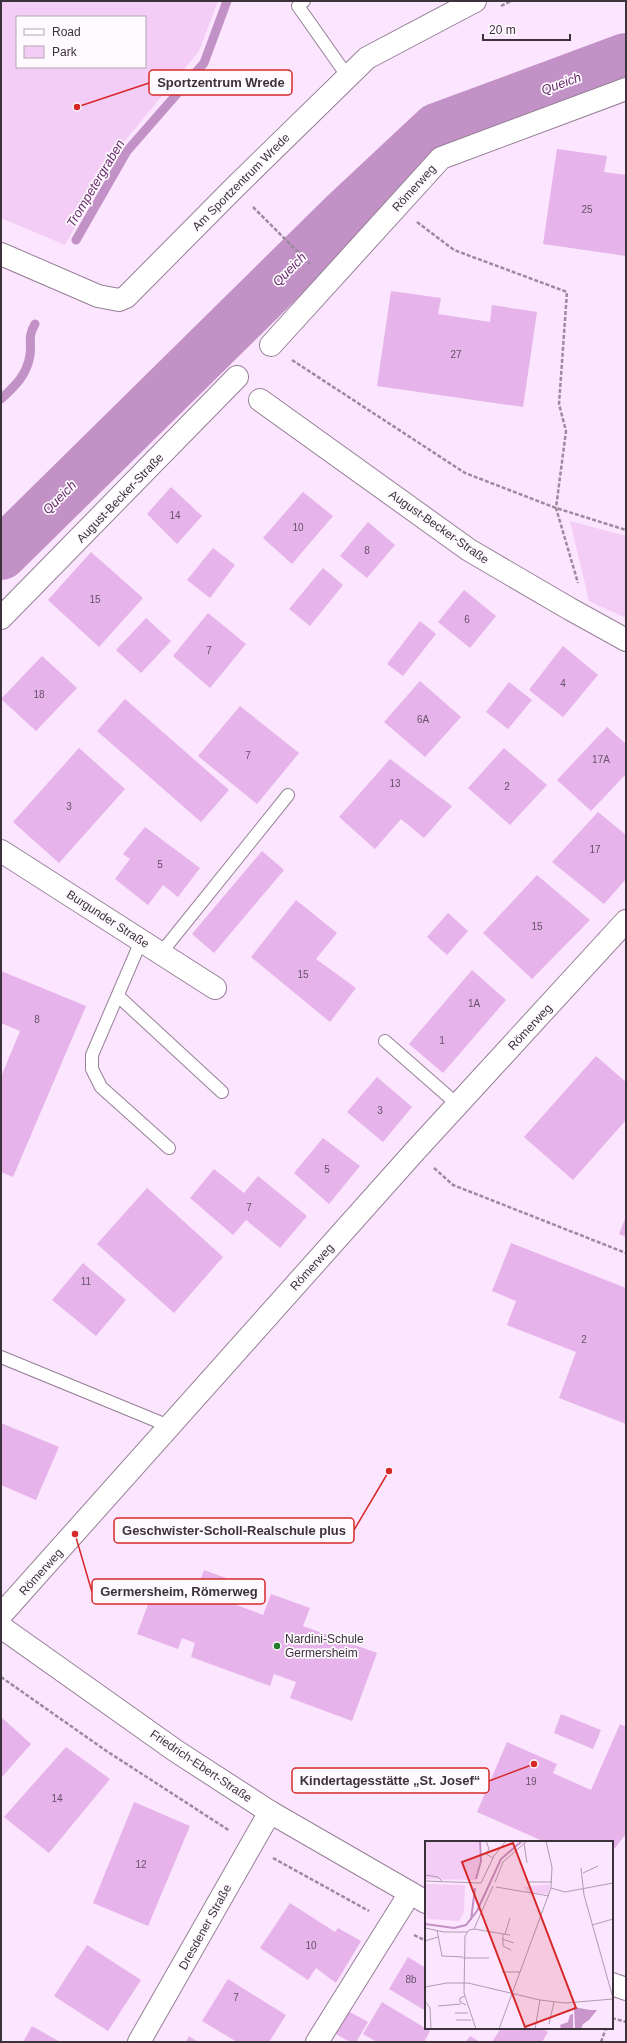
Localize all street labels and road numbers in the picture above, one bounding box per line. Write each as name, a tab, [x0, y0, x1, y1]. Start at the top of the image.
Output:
street label: Am Sportzentrum Wrede	[189, 130, 293, 234]
street label: Römerweg	[389, 162, 439, 214]
street label: August-Becker-Straße	[74, 450, 166, 546]
street label: August-Becker-Straße	[386, 487, 492, 567]
street label: Burgunder Straße	[64, 887, 152, 951]
street label: Römerweg	[505, 1001, 555, 1053]
street label: Römerweg	[287, 1241, 337, 1293]
street label: Römerweg	[16, 1546, 66, 1598]
street label: Friedrich-Ebert-Straße	[148, 1727, 255, 1805]
street label: Dresdener Straße	[176, 1882, 234, 1972]

